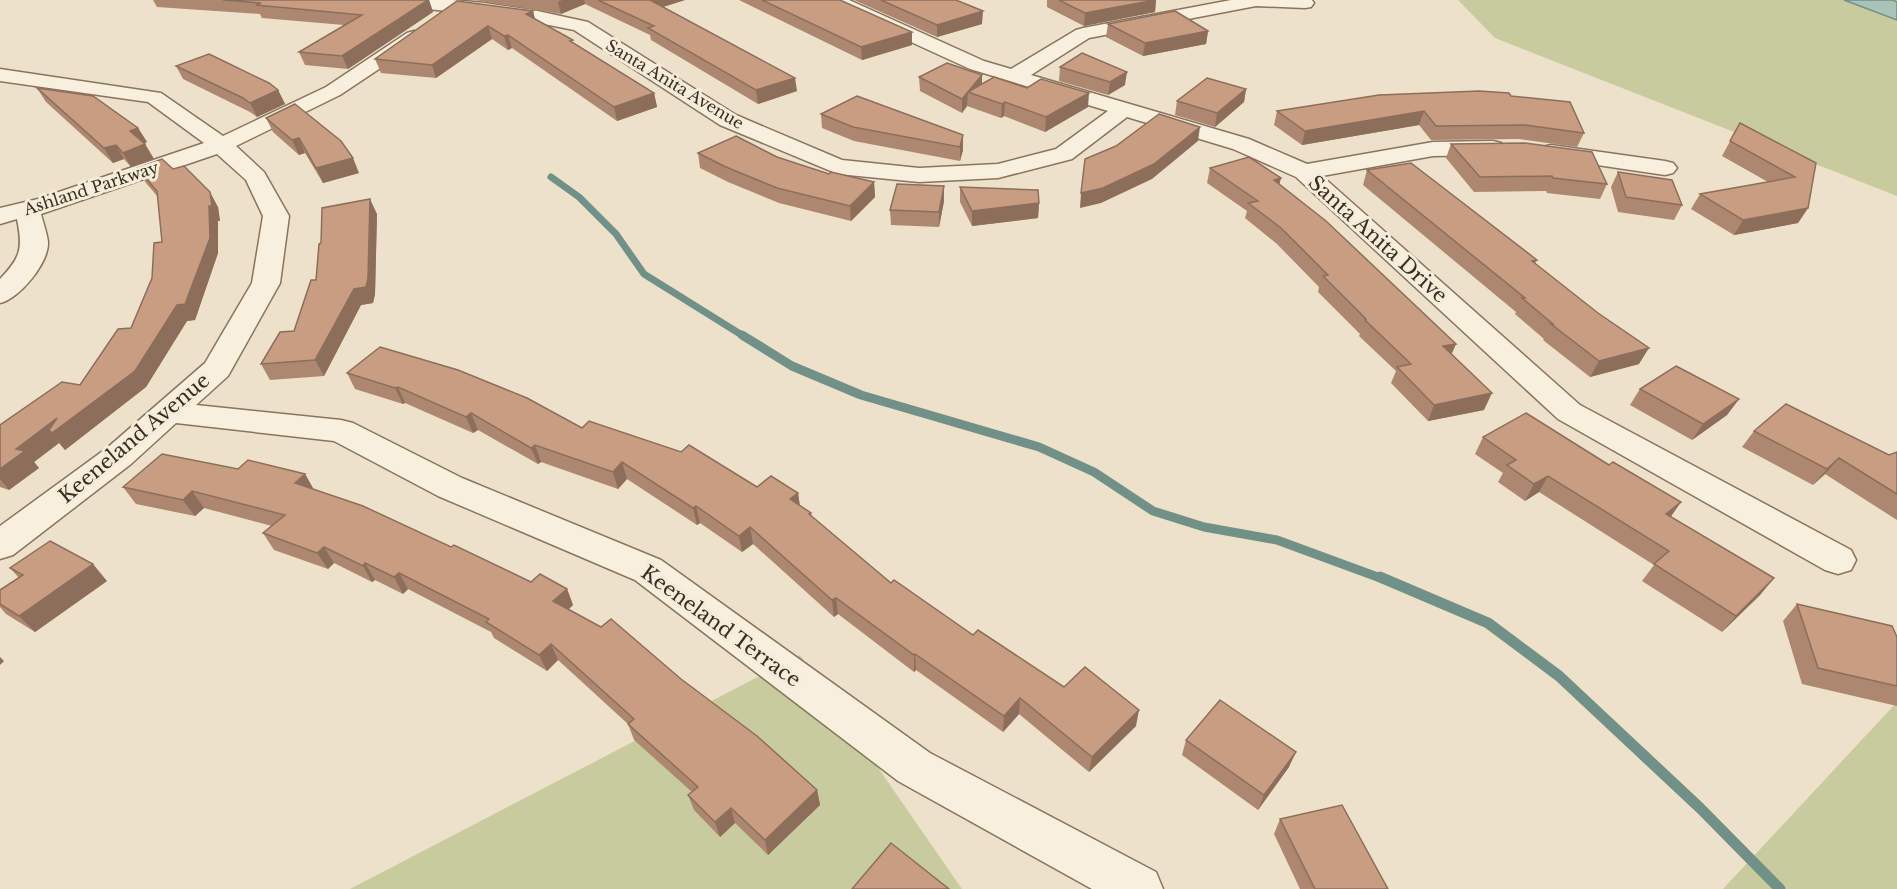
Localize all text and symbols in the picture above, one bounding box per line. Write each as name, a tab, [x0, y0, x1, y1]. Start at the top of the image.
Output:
street label: Santa Anita Avenue	[602, 35, 748, 133]
street label: Ashland Parkway	[20, 157, 162, 220]
street label: Santa Anita Drive	[1304, 170, 1452, 308]
street label: Keeneland Avenue	[54, 368, 214, 508]
street label: Keeneland Terrace	[637, 560, 805, 692]

